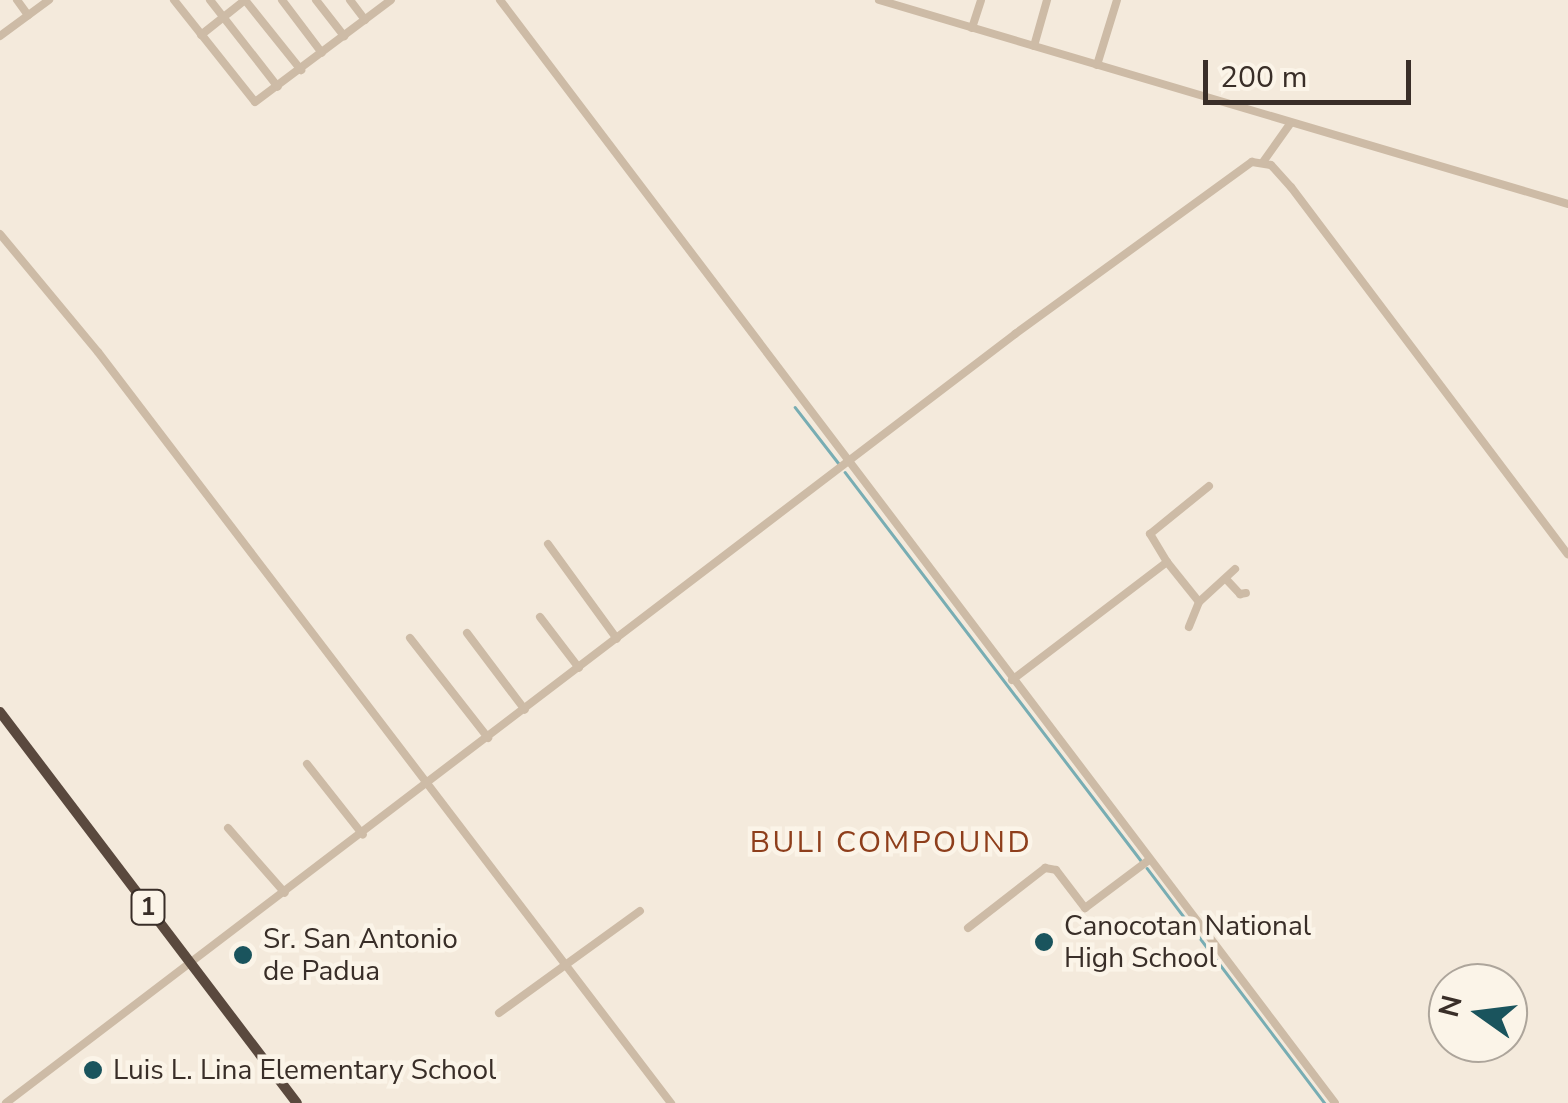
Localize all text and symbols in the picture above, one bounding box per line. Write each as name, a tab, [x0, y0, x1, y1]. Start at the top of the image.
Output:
scale bar	[1208, 40, 1416, 102]
text: 200 m	[1220, 57, 1307, 98]
district label: BULI COMPOUND	[750, 825, 1032, 861]
road number: 1	[130, 887, 166, 927]
place label: Canocotan National High School	[1064, 909, 1311, 975]
place label: Sr. San Antonio de Padua	[263, 922, 458, 988]
marker: Canocotan National High School	[1033, 931, 1055, 953]
marker: Sr. San Antonio de Padua	[232, 944, 254, 966]
north arrow	[1428, 963, 1528, 1063]
text: N	[1430, 991, 1472, 1021]
place label: Luis L. Lina Elementary School	[113, 1053, 496, 1087]
marker: Luis L. Lina Elementary School	[82, 1059, 104, 1081]

